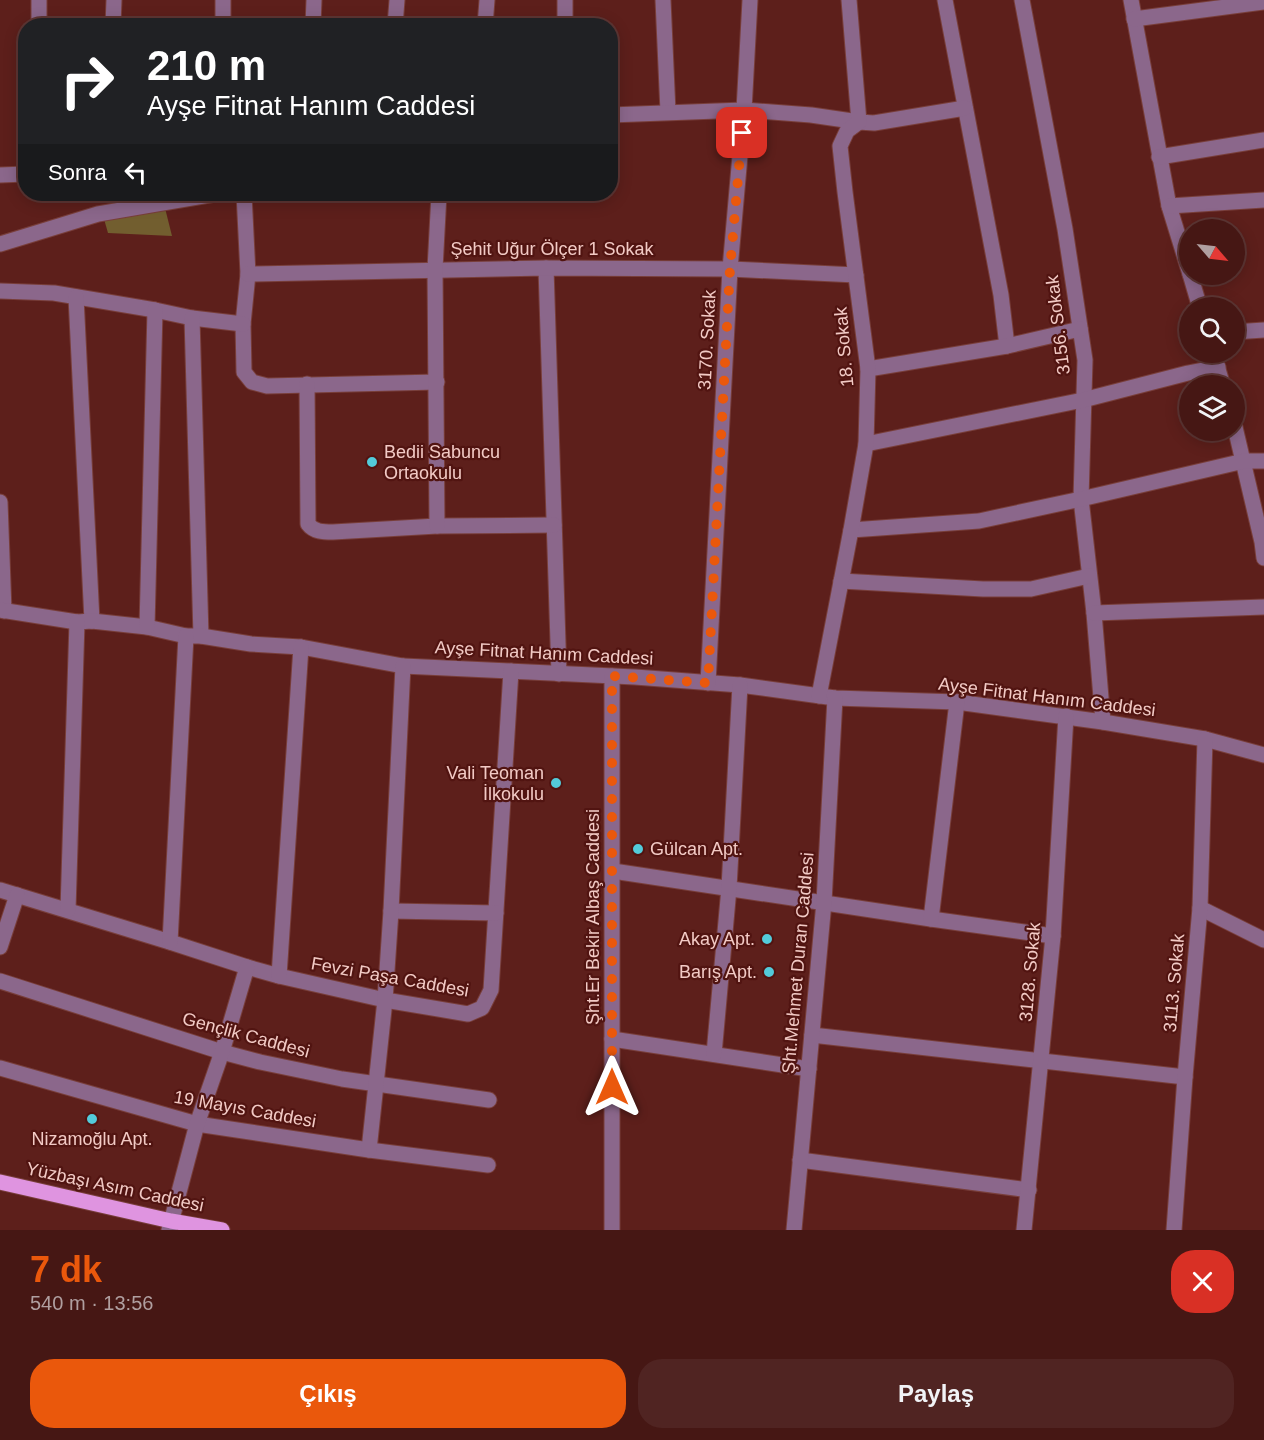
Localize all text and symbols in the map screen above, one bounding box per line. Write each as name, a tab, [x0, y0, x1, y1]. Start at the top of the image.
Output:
icon: right	[48, 42, 126, 120]
text: 210 m	[147, 42, 266, 89]
text: Ayşe Fitnat Hanım Caddesi	[147, 91, 475, 121]
pin	[716, 107, 767, 158]
icon: arrive	[725, 116, 758, 149]
icon: left	[119, 156, 152, 189]
text: Sonra	[48, 160, 107, 185]
north arrow	[1179, 219, 1245, 285]
map controls	[1179, 219, 1245, 441]
street label: Şehit Uğur Ölçer 1 Sokak	[450, 239, 655, 259]
street label: 3156. Sokak	[1042, 273, 1074, 376]
street label: 3170. Sokak	[694, 289, 720, 390]
button: search	[1179, 297, 1245, 363]
street label: 18. Sokak	[830, 305, 857, 388]
button: layers	[1179, 375, 1245, 441]
place label: Bedii Sabuncu Ortaokulu	[384, 442, 500, 483]
marker: Bedii Sabuncu Ortaokulu	[365, 455, 379, 469]
street label: Ayşe Fitnat Hanım Caddesi	[434, 637, 654, 669]
street label: Ayşe Fitnat Hanım Caddesi	[937, 674, 1157, 720]
place label: Vali Teoman İlkokulu	[447, 763, 544, 804]
marker: Vali Teoman İlkokulu	[549, 776, 563, 790]
street label: Şht.Er Bekir Albaş Caddesi	[583, 809, 603, 1025]
place label: Gülcan Apt.	[650, 839, 743, 859]
marker: Gülcan Apt.	[631, 842, 645, 856]
street label: Şht.Mehmet Duran Caddesi	[778, 851, 818, 1075]
street label: 3128. Sokak	[1016, 920, 1044, 1023]
place label: Akay Apt.	[679, 929, 755, 949]
marker: Akay Apt.	[760, 932, 774, 946]
street label: 3113. Sokak	[1160, 932, 1188, 1033]
street label: Fevzi Paşa Caddesi	[309, 953, 471, 1001]
place label: Barış Apt.	[679, 962, 757, 982]
marker: Barış Apt.	[762, 965, 776, 979]
street label: Gençlik Caddesi	[180, 1008, 312, 1062]
position arrow	[580, 1055, 644, 1119]
street label: 19 Mayıs Caddesi	[172, 1087, 318, 1131]
marker: Nizamoğlu Apt.	[85, 1112, 99, 1126]
place label: Nizamoğlu Apt.	[31, 1129, 153, 1149]
street label: Yüzbaşı Asım Caddesi	[24, 1158, 206, 1216]
text: 7 dk	[30, 1249, 102, 1290]
button: close	[1171, 1250, 1234, 1313]
text: 540 m · 13:56	[30, 1292, 153, 1314]
button: Çıkış	[30, 1359, 626, 1428]
button: Paylaş	[638, 1359, 1234, 1428]

